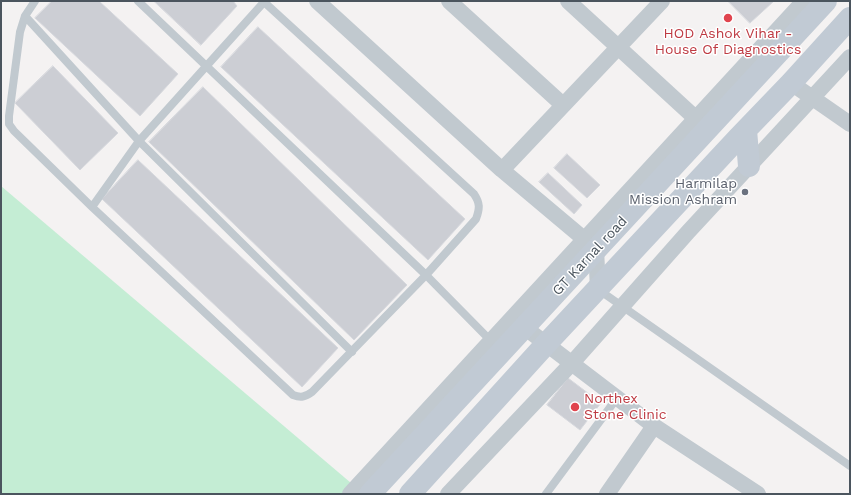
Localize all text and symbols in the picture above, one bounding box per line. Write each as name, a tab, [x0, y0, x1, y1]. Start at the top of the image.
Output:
marker: HOD Ashok Vihar - House Of Diagnostics	[722, 12, 734, 24]
place label: HOD Ashok Vihar - House Of Diagnostics	[655, 26, 801, 58]
place label: Harmilap Mission Ashram	[629, 176, 737, 208]
marker: Harmilap Mission Ashram	[740, 187, 750, 197]
street label: GT Karnal road	[549, 213, 631, 299]
place label: Northex Stone Clinic	[584, 391, 667, 424]
marker: Northex Stone Clinic	[569, 401, 581, 413]

